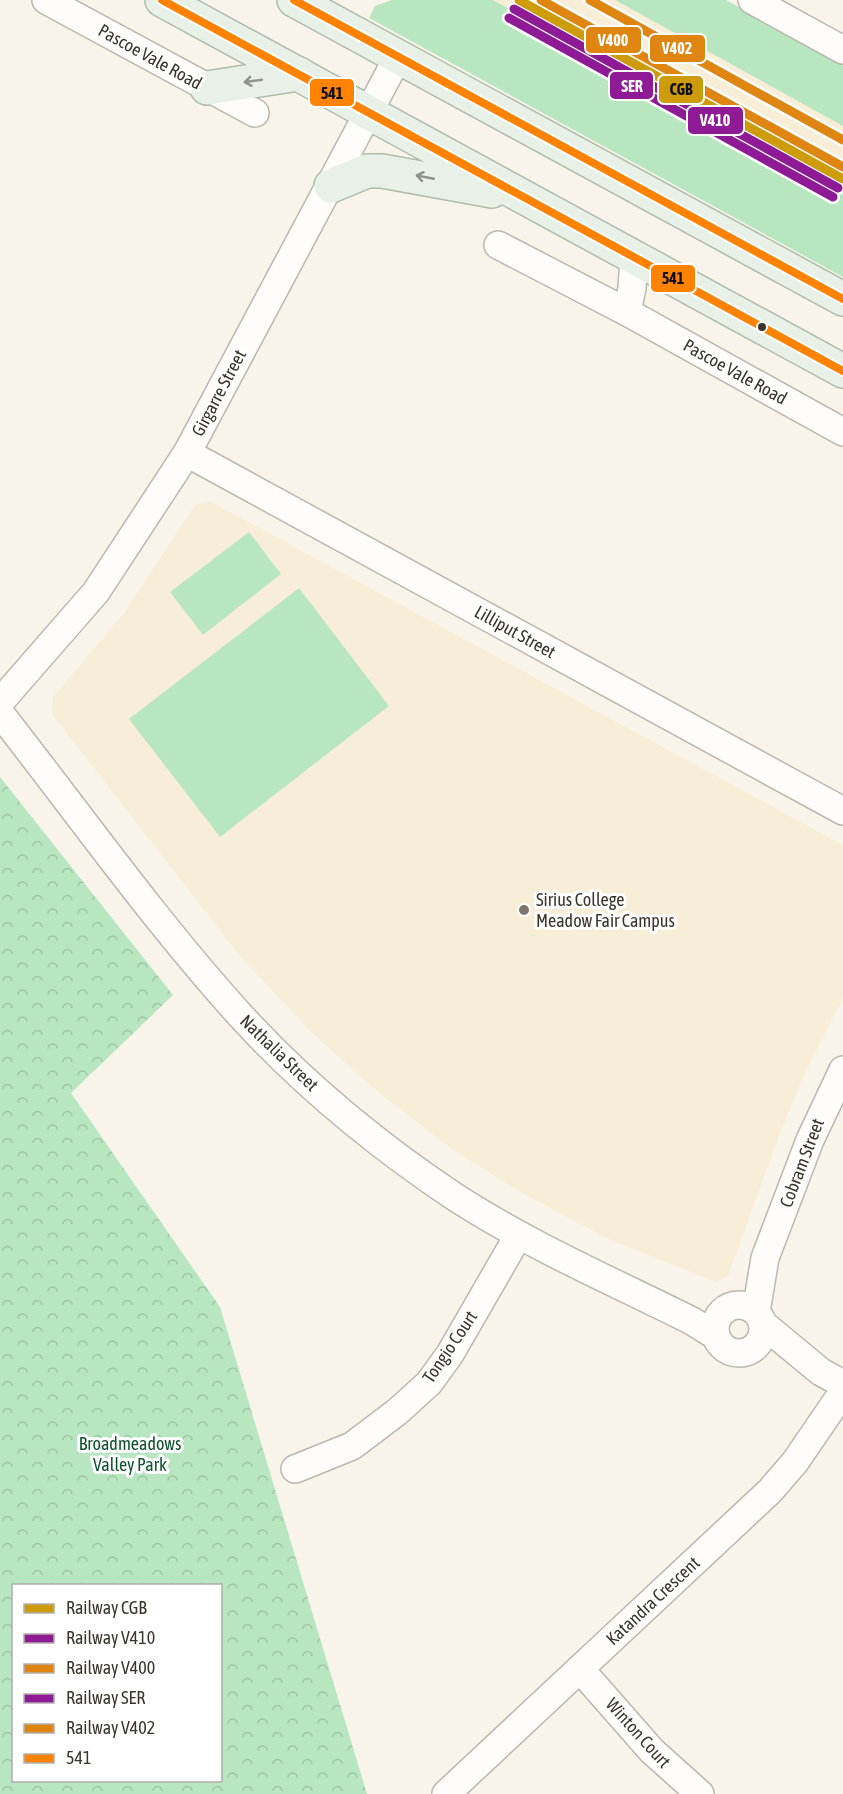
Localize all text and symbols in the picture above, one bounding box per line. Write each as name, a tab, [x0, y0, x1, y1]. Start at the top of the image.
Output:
street label: Pascoe Vale Road	[95, 19, 206, 94]
line badge: V400	[585, 26, 642, 54]
text: V400	[597, 31, 629, 49]
line badge: V402	[649, 34, 706, 63]
text: V402	[661, 39, 692, 57]
line badge: SER	[609, 71, 654, 100]
line badge: CGB	[658, 75, 704, 104]
one-way arrow	[243, 76, 263, 87]
text: SER	[621, 77, 643, 95]
line badge: 541	[309, 78, 355, 107]
text: CGB	[670, 80, 693, 98]
text: 541	[321, 84, 344, 102]
line badge: V410	[687, 106, 744, 135]
text: V410	[699, 111, 731, 129]
one-way arrow	[416, 171, 435, 182]
line badge: 541	[650, 264, 696, 293]
text: 541	[662, 269, 685, 287]
unlabelled marker	[756, 321, 768, 333]
street label: Pascoe Vale Road	[680, 334, 791, 409]
street label: Girgarre Street	[187, 346, 250, 440]
street label: Lilliput Street	[471, 601, 559, 662]
place label: Sirius College Meadow Fair Campus	[536, 889, 675, 931]
marker: Sirius College Meadow Fair Campus	[517, 903, 531, 917]
street label: Nathalia Street	[236, 1010, 323, 1095]
street label: Cobram Street	[775, 1115, 828, 1210]
street label: Tongio Court	[418, 1307, 481, 1387]
park label: Broadmeadows Valley Park	[79, 1433, 181, 1475]
street label: Katandra Crescent	[602, 1552, 704, 1649]
legend	[12, 1584, 222, 1782]
text: Railway CGB	[66, 1597, 147, 1618]
text: Railway V410	[66, 1627, 155, 1648]
text: Railway V400	[66, 1657, 155, 1678]
text: Railway SER	[66, 1687, 145, 1708]
street label: Winton Court	[602, 1694, 675, 1772]
text: Railway V402	[66, 1717, 155, 1738]
text: 541	[66, 1747, 91, 1768]

